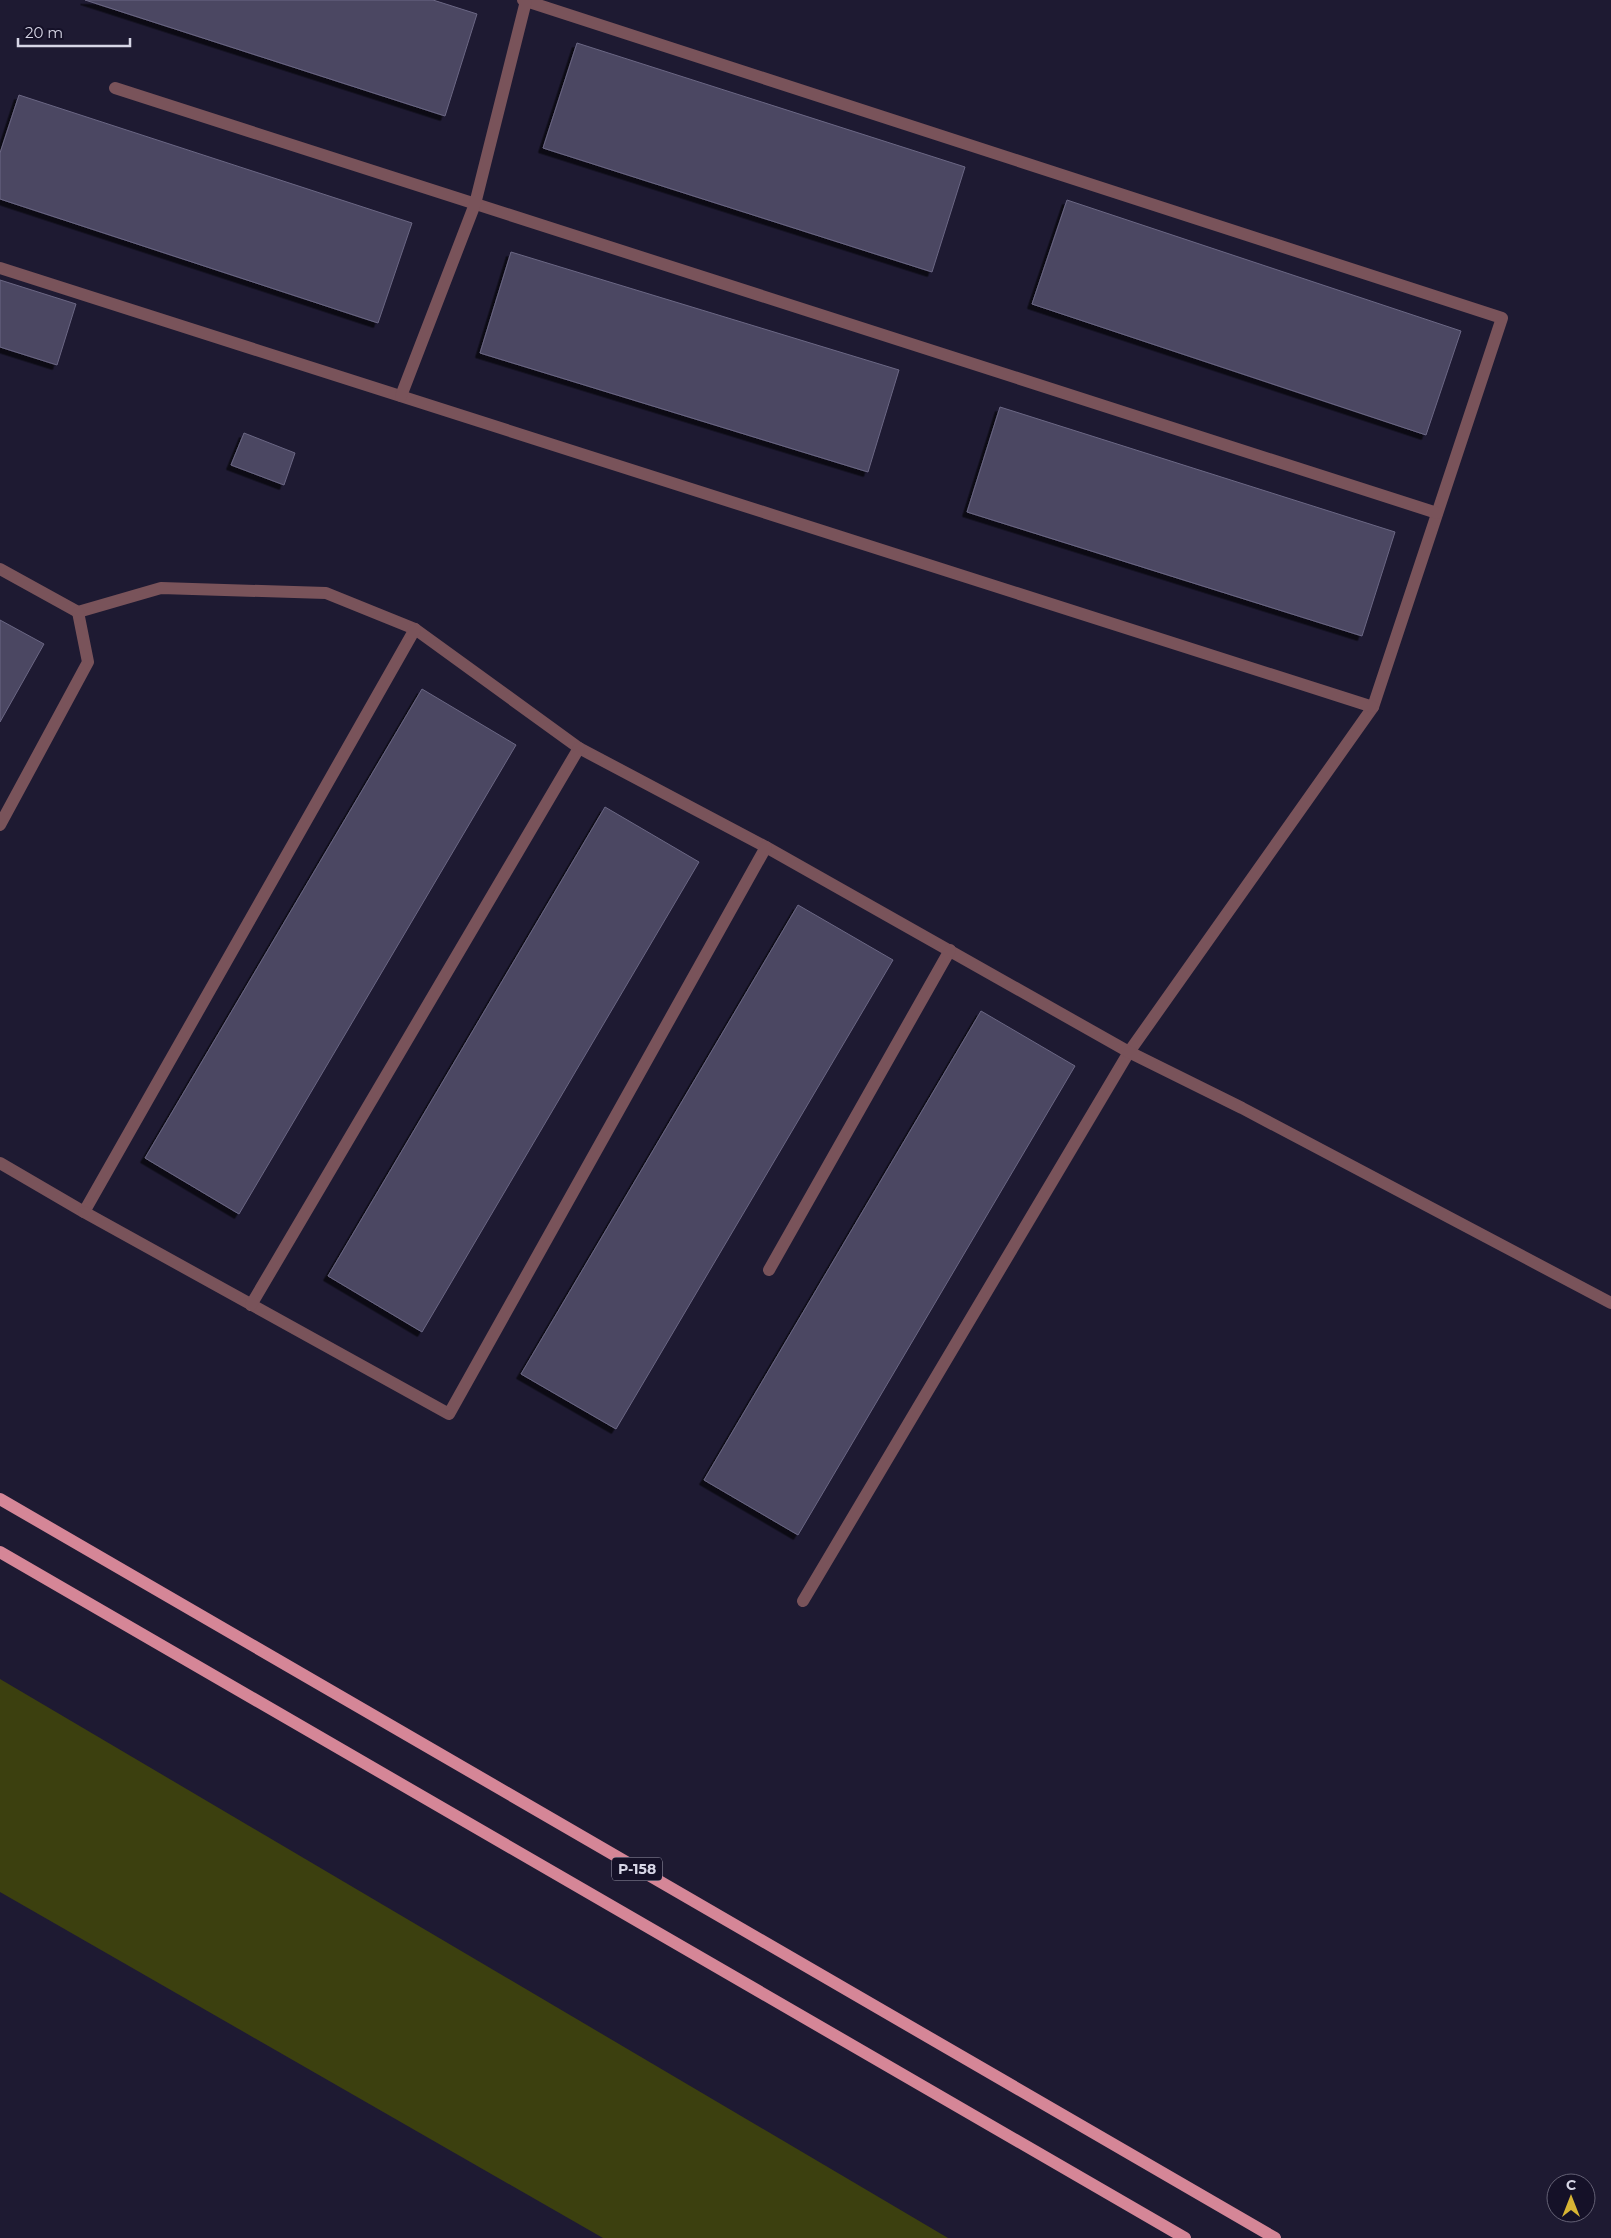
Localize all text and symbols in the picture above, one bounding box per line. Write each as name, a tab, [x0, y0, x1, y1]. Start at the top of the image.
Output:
scale bar	[18, 15, 130, 47]
text: 20 m	[25, 23, 63, 42]
road number: Р-158	[612, 1858, 662, 1880]
north arrow	[1546, 2173, 1596, 2223]
text: С	[1566, 2176, 1576, 2194]

